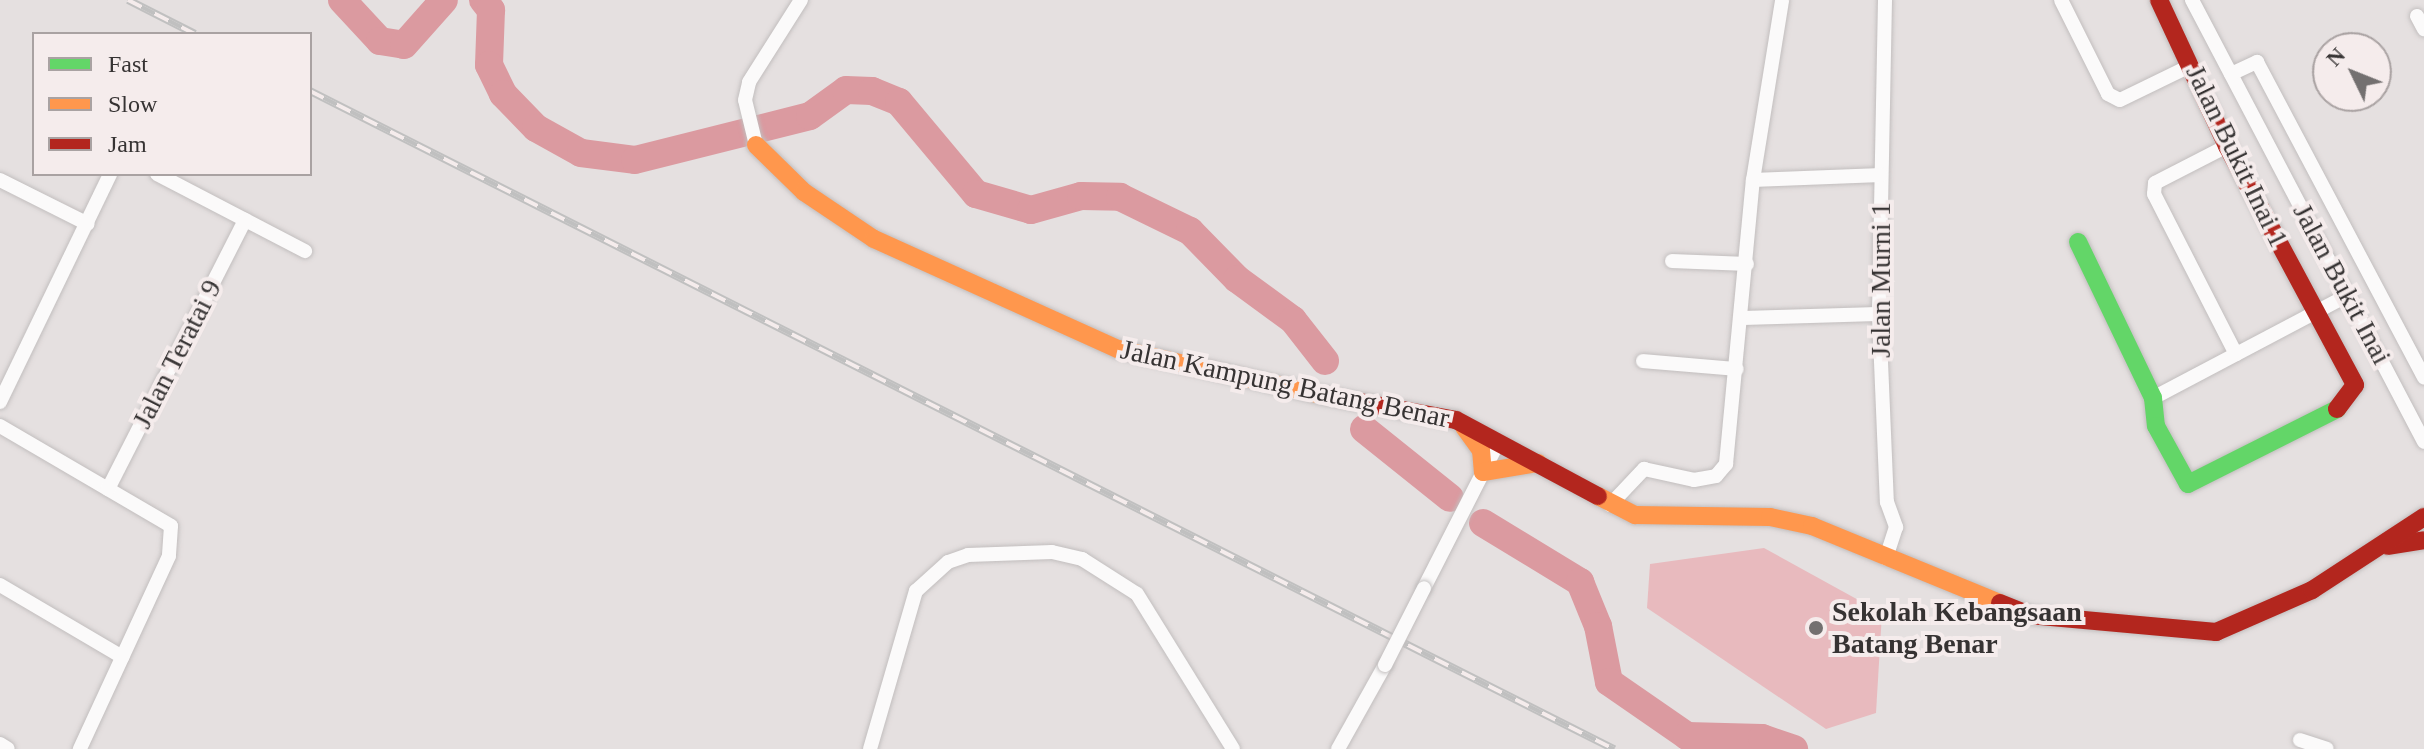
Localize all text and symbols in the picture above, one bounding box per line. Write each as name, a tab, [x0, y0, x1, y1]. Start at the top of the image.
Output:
legend	[32, 32, 312, 176]
north arrow	[2312, 32, 2392, 112]
text: N	[2321, 42, 2350, 71]
text: Fast	[108, 51, 148, 77]
street label: Jalan Bukit Inai 1	[2178, 60, 2296, 252]
text: Slow	[108, 91, 157, 117]
text: Jam	[108, 131, 147, 157]
street label: Jalan Bukit Inai	[2286, 198, 2398, 370]
street label: Jalan Murni 1	[1864, 202, 1898, 358]
street label: Jalan Teratai 9	[125, 274, 229, 434]
street label: Jalan Kampung Batang Benar	[1118, 333, 1452, 435]
place label: Sekolah Kebangsaan Batang Benar	[1832, 595, 2082, 661]
marker: Sekolah Kebangsaan Batang Benar	[1807, 619, 1825, 637]

